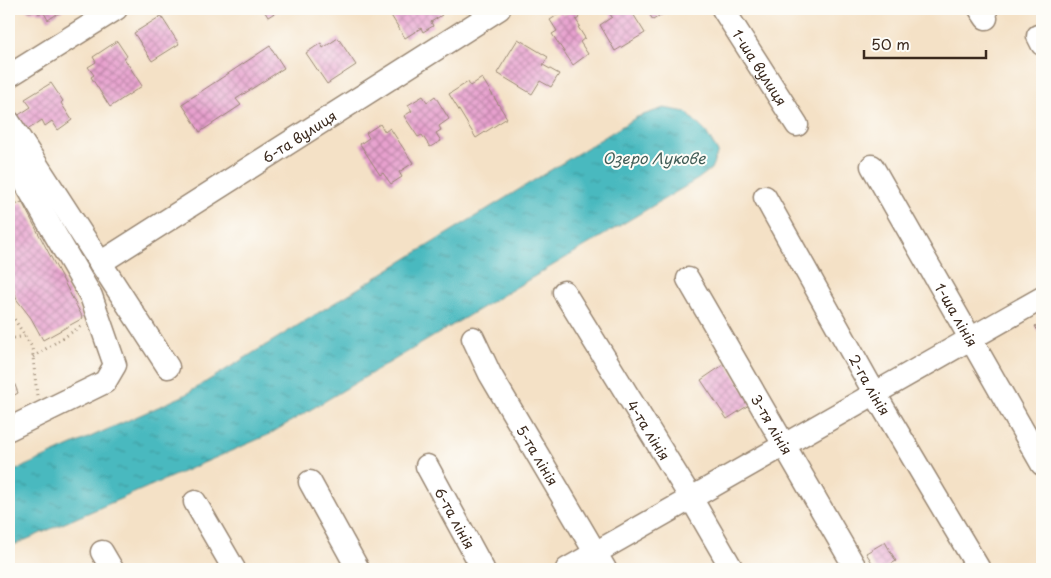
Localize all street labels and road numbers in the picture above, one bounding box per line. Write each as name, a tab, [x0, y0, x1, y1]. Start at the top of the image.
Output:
street label: 1-ша вулиця	[728, 25, 792, 110]
street label: 6-та вулиця	[258, 105, 340, 168]
street label: 1-ша лінія	[930, 279, 983, 350]
street label: 2-га лінія	[844, 350, 896, 419]
street label: 3-тя лінія	[746, 390, 798, 458]
street label: 4-та лінія	[622, 396, 676, 464]
street label: 5-та лінія	[512, 421, 564, 489]
street label: 6-та лінія	[430, 483, 481, 553]

